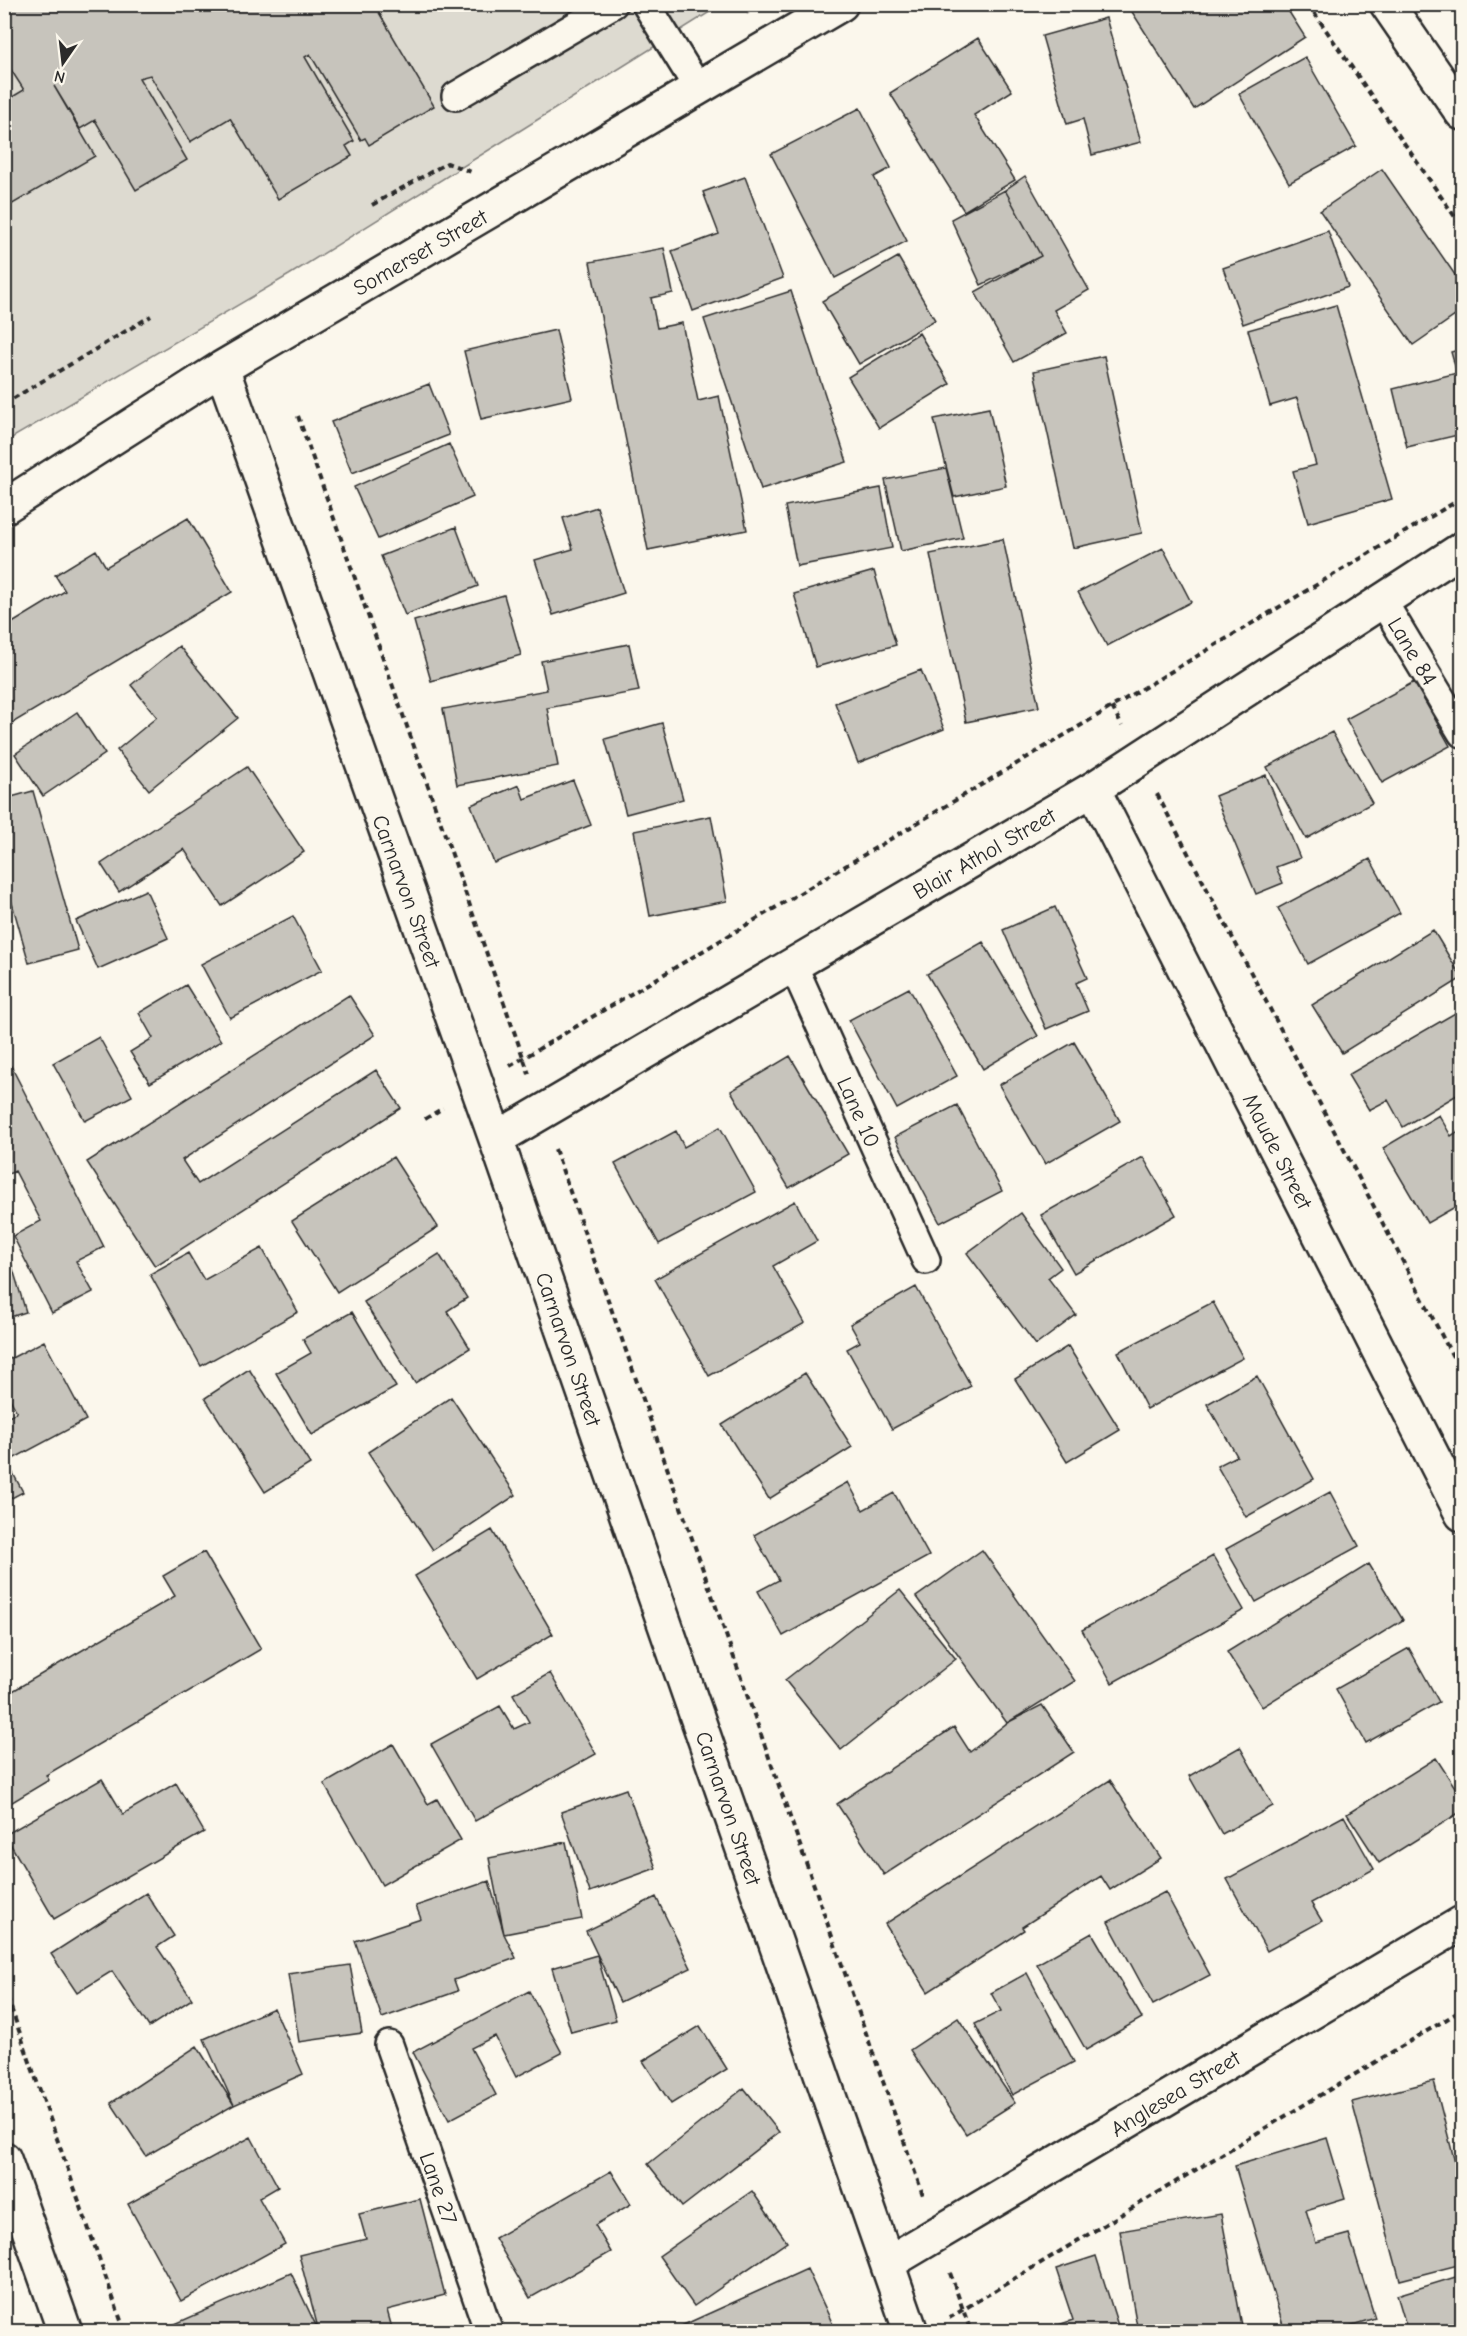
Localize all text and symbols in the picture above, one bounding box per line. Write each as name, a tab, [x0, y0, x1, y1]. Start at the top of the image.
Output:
north arrow	[33, 33, 93, 93]
text: N	[52, 67, 67, 87]
street label: Somerset Street	[349, 204, 493, 302]
street label: Lane 84	[1382, 613, 1442, 690]
street label: Blair Athol Street	[908, 802, 1061, 905]
street label: Carnarvon Street	[366, 811, 446, 972]
street label: Lane 10	[831, 1073, 885, 1152]
street label: Maude Street	[1237, 1089, 1318, 1214]
street label: Carnarvon Street	[530, 1269, 607, 1430]
street label: Carnarvon Street	[690, 1728, 767, 1889]
street label: Anglesea Street	[1106, 2045, 1246, 2143]
street label: Lane 27	[414, 2149, 463, 2228]

